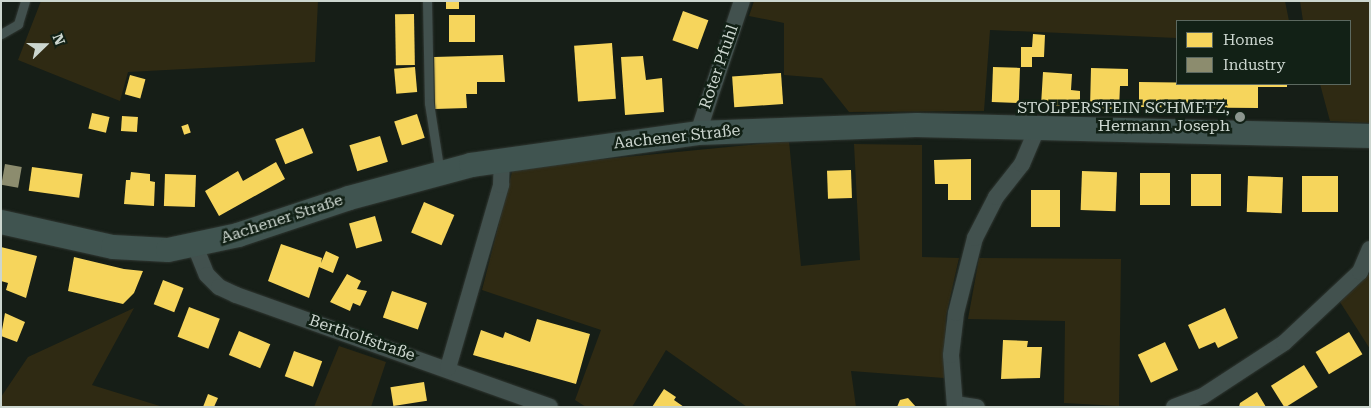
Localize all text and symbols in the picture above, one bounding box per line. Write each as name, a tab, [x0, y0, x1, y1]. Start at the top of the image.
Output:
north arrow	[20, 20, 70, 70]
legend	[1176, 20, 1351, 85]
street label: Roter Pfuhl	[696, 22, 742, 112]
text: N	[49, 31, 68, 47]
text: Homes	[1223, 31, 1274, 49]
text: Industry	[1223, 56, 1285, 74]
place label: STOLPERSTEIN SCHMETZ, Hermann Joseph	[1017, 98, 1230, 136]
marker: STOLPERSTEIN SCHMETZ, Hermann Joseph	[1234, 111, 1246, 123]
street label: Aachener Straße	[613, 121, 741, 153]
street label: Aachener Straße	[219, 190, 345, 248]
street label: Bertholfstraße	[306, 311, 418, 365]

